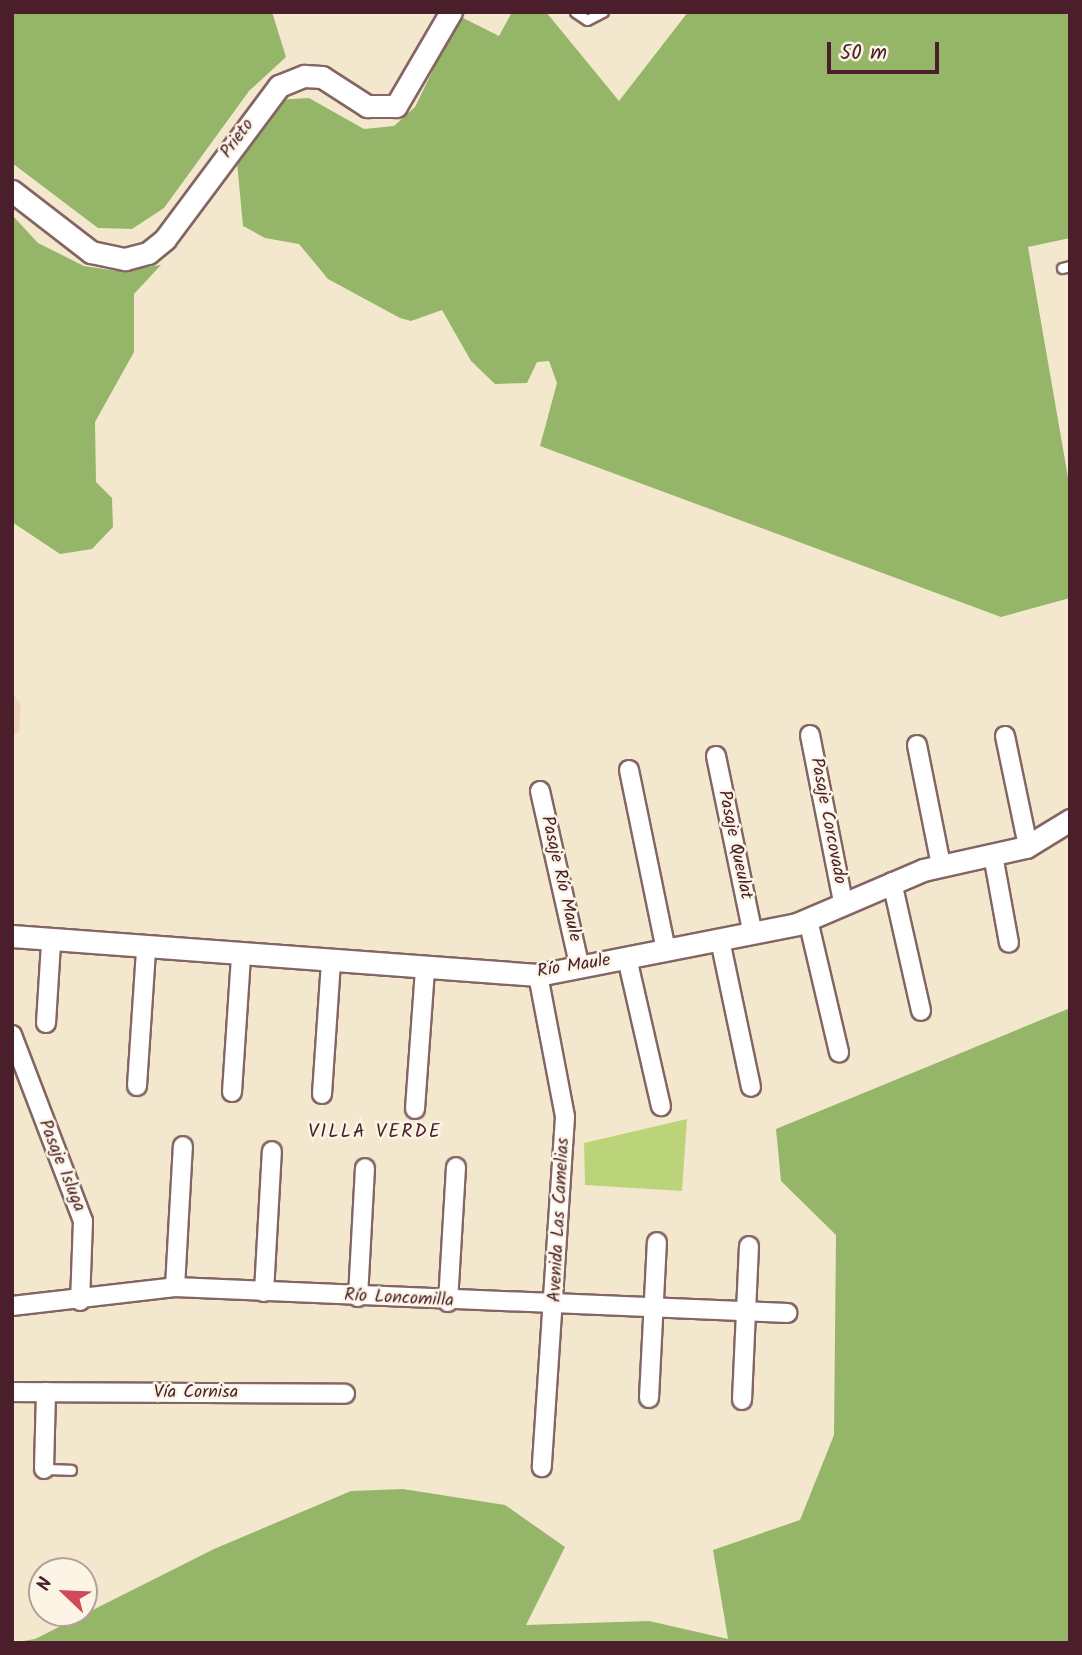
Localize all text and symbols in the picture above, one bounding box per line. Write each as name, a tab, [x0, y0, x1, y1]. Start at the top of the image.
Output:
scale bar	[830, 28, 942, 72]
text: 50 m	[840, 37, 887, 70]
street label: Prieto	[217, 115, 259, 163]
street label: Pasaje Corcovado	[804, 756, 850, 886]
street label: Pasaje Queulat	[712, 788, 756, 902]
street label: Pasaje Río Maule	[535, 814, 585, 944]
street label: Río Maule	[536, 951, 612, 983]
street label: Pasaje Isluga	[33, 1117, 89, 1215]
district label: VILLA VERDE	[310, 1122, 440, 1144]
street label: Avenida Las Camelias	[545, 1137, 575, 1303]
street label: Río Loncomilla	[344, 1285, 454, 1313]
street label: Vía Cornisa	[154, 1382, 238, 1404]
north arrow	[28, 1557, 98, 1627]
text: N	[29, 1573, 62, 1596]

